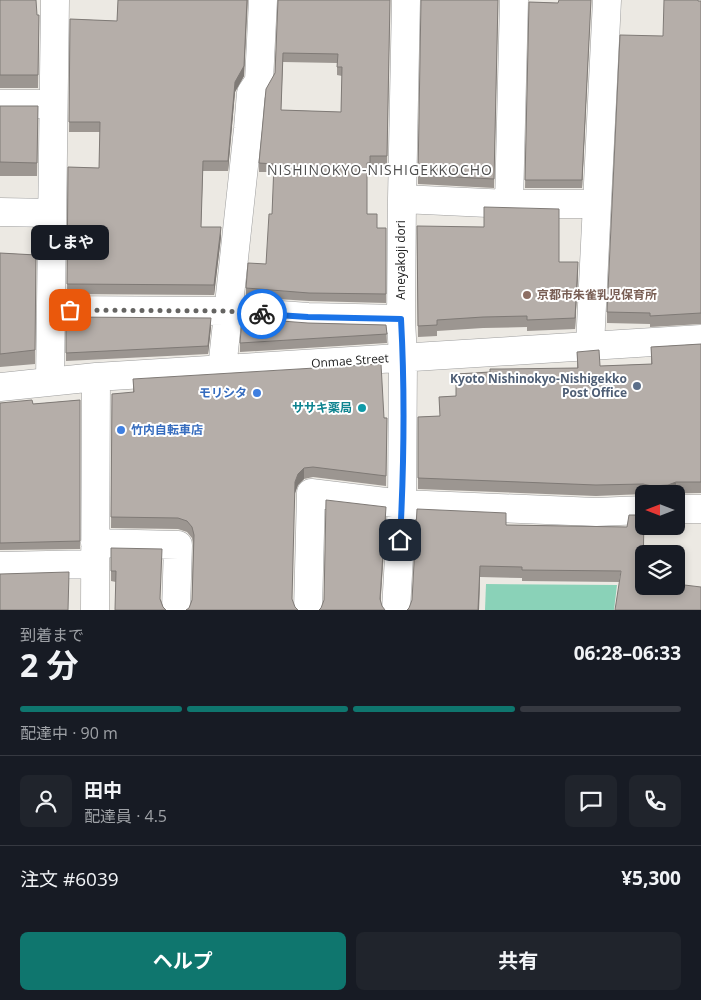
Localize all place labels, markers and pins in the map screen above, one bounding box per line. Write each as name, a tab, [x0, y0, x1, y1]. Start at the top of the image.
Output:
callout: しまや	[31, 225, 109, 260]
place label: 京都市朱雀乳児保育所	[537, 286, 657, 303]
pin	[49, 289, 91, 331]
marker: 京都市朱雀乳児保育所	[521, 289, 533, 301]
place label: Kyoto Nishinokyo-Nishigekko Post Office	[450, 370, 627, 401]
marker: Kyoto Nishinokyo-Nishigekko Post Office	[631, 380, 643, 392]
place label: モリシタ	[199, 384, 247, 401]
marker: モリシタ	[251, 387, 263, 399]
place label: ササキ薬局	[292, 399, 352, 416]
marker: ササキ薬局	[356, 402, 368, 414]
place label: 竹内自転車店	[131, 421, 203, 438]
marker: 竹内自転車店	[115, 424, 127, 436]
pin	[379, 519, 421, 561]

